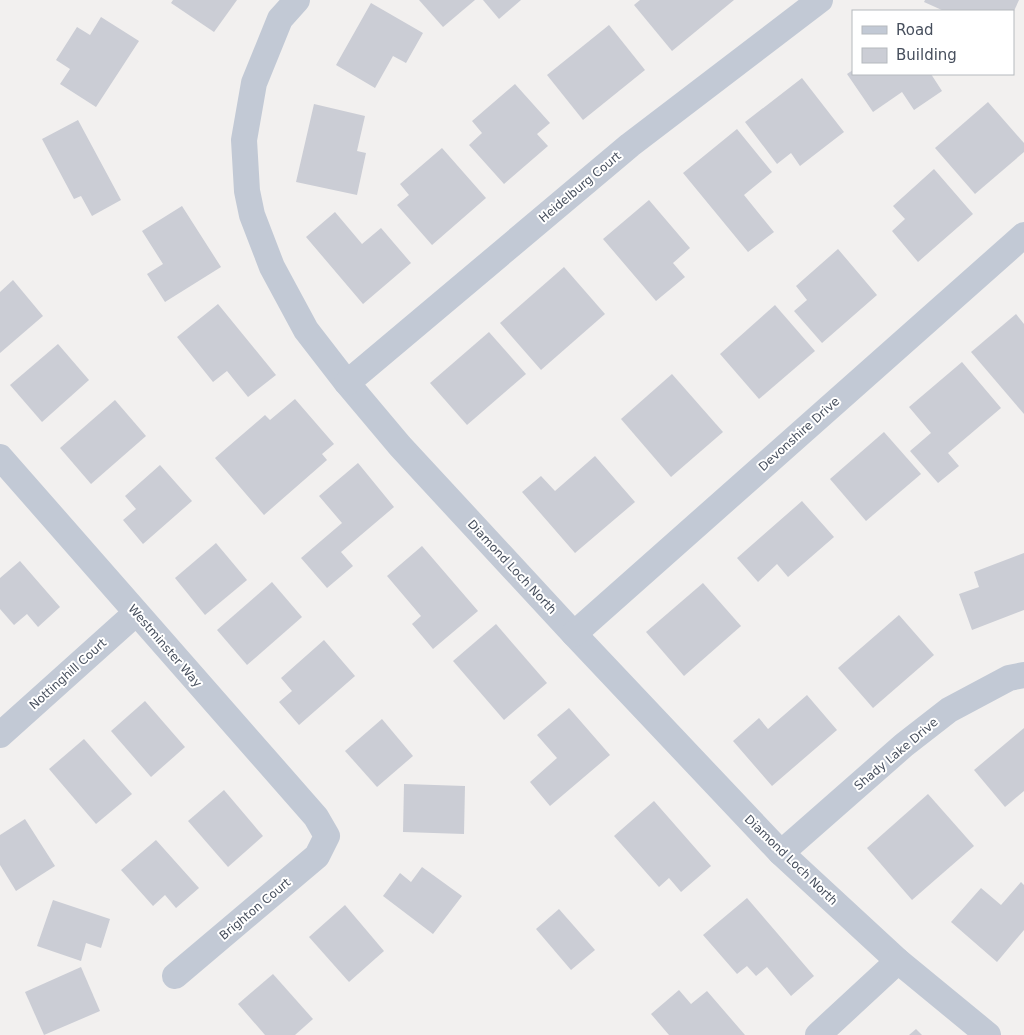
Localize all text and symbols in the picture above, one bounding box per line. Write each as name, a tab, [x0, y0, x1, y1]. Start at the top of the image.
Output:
legend	[852, 10, 1014, 75]
text: Road	[896, 21, 934, 39]
text: Building	[896, 46, 957, 64]
street label: Heidelburg Court	[536, 149, 624, 225]
street label: Devonshire Drive	[756, 394, 842, 474]
street label: Diamond Loch North	[465, 517, 559, 617]
street label: Westminster Way	[125, 602, 205, 690]
street label: Nottinghill Court	[27, 636, 110, 712]
street label: Shady Lake Drive	[851, 715, 941, 793]
street label: Diamond Loch North	[742, 812, 840, 908]
street label: Brighton Court	[217, 875, 293, 943]

